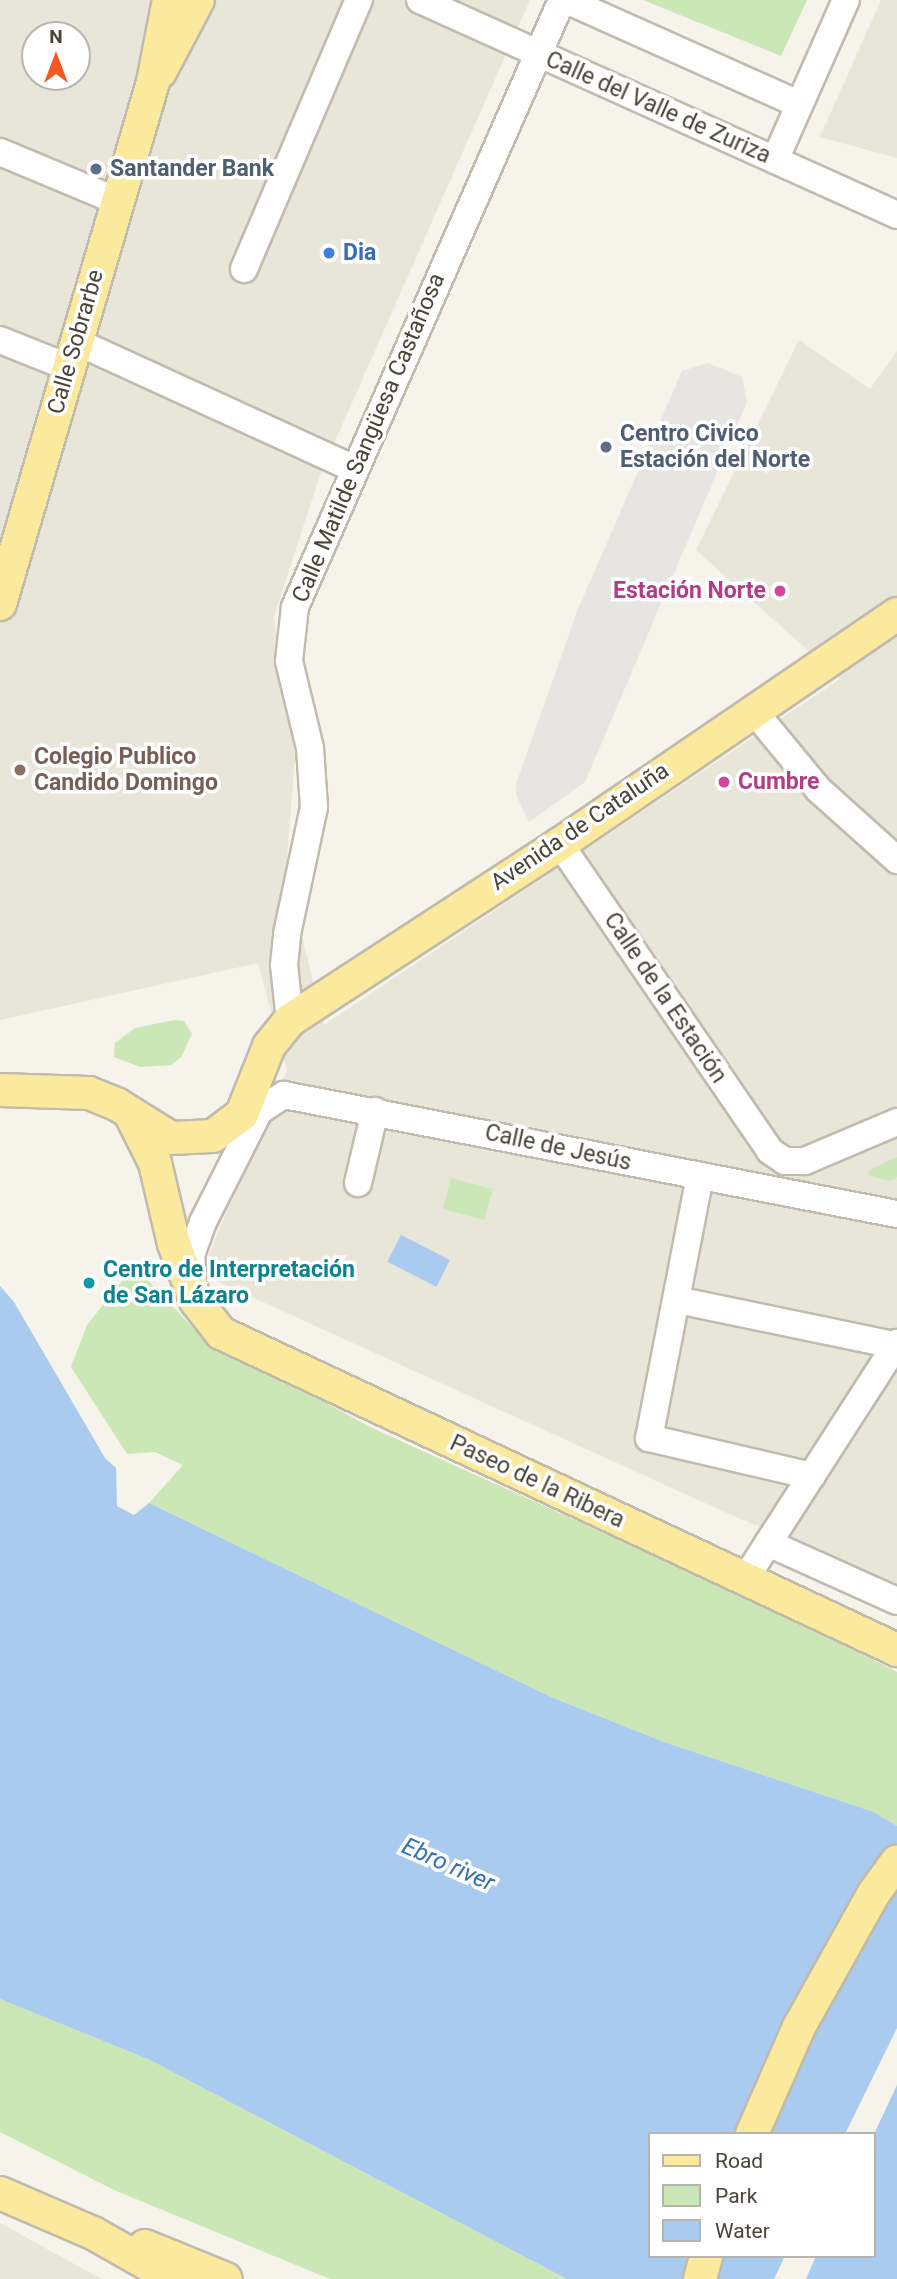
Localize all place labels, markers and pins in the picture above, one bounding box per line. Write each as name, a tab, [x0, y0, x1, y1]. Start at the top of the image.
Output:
place label: Santander Bank	[110, 155, 274, 183]
marker: Santander Bank	[88, 161, 104, 177]
place label: Dia	[343, 239, 376, 267]
marker: Dia	[321, 245, 337, 261]
place label: Centro Civico Estación del Norte	[620, 420, 810, 474]
marker: Centro Civico Estación del Norte	[598, 439, 614, 455]
place label: Estación Norte	[613, 577, 766, 605]
marker: Estación Norte	[772, 583, 788, 599]
place label: Colegio Publico Candido Domingo	[34, 743, 218, 797]
marker: Colegio Publico Candido Domingo	[12, 762, 28, 778]
place label: Cumbre	[738, 768, 819, 796]
marker: Cumbre	[716, 774, 732, 790]
place label: Centro de Interpretación de San Lázaro	[103, 1256, 355, 1310]
marker: Centro de Interpretación de San Lázaro	[81, 1275, 97, 1291]

